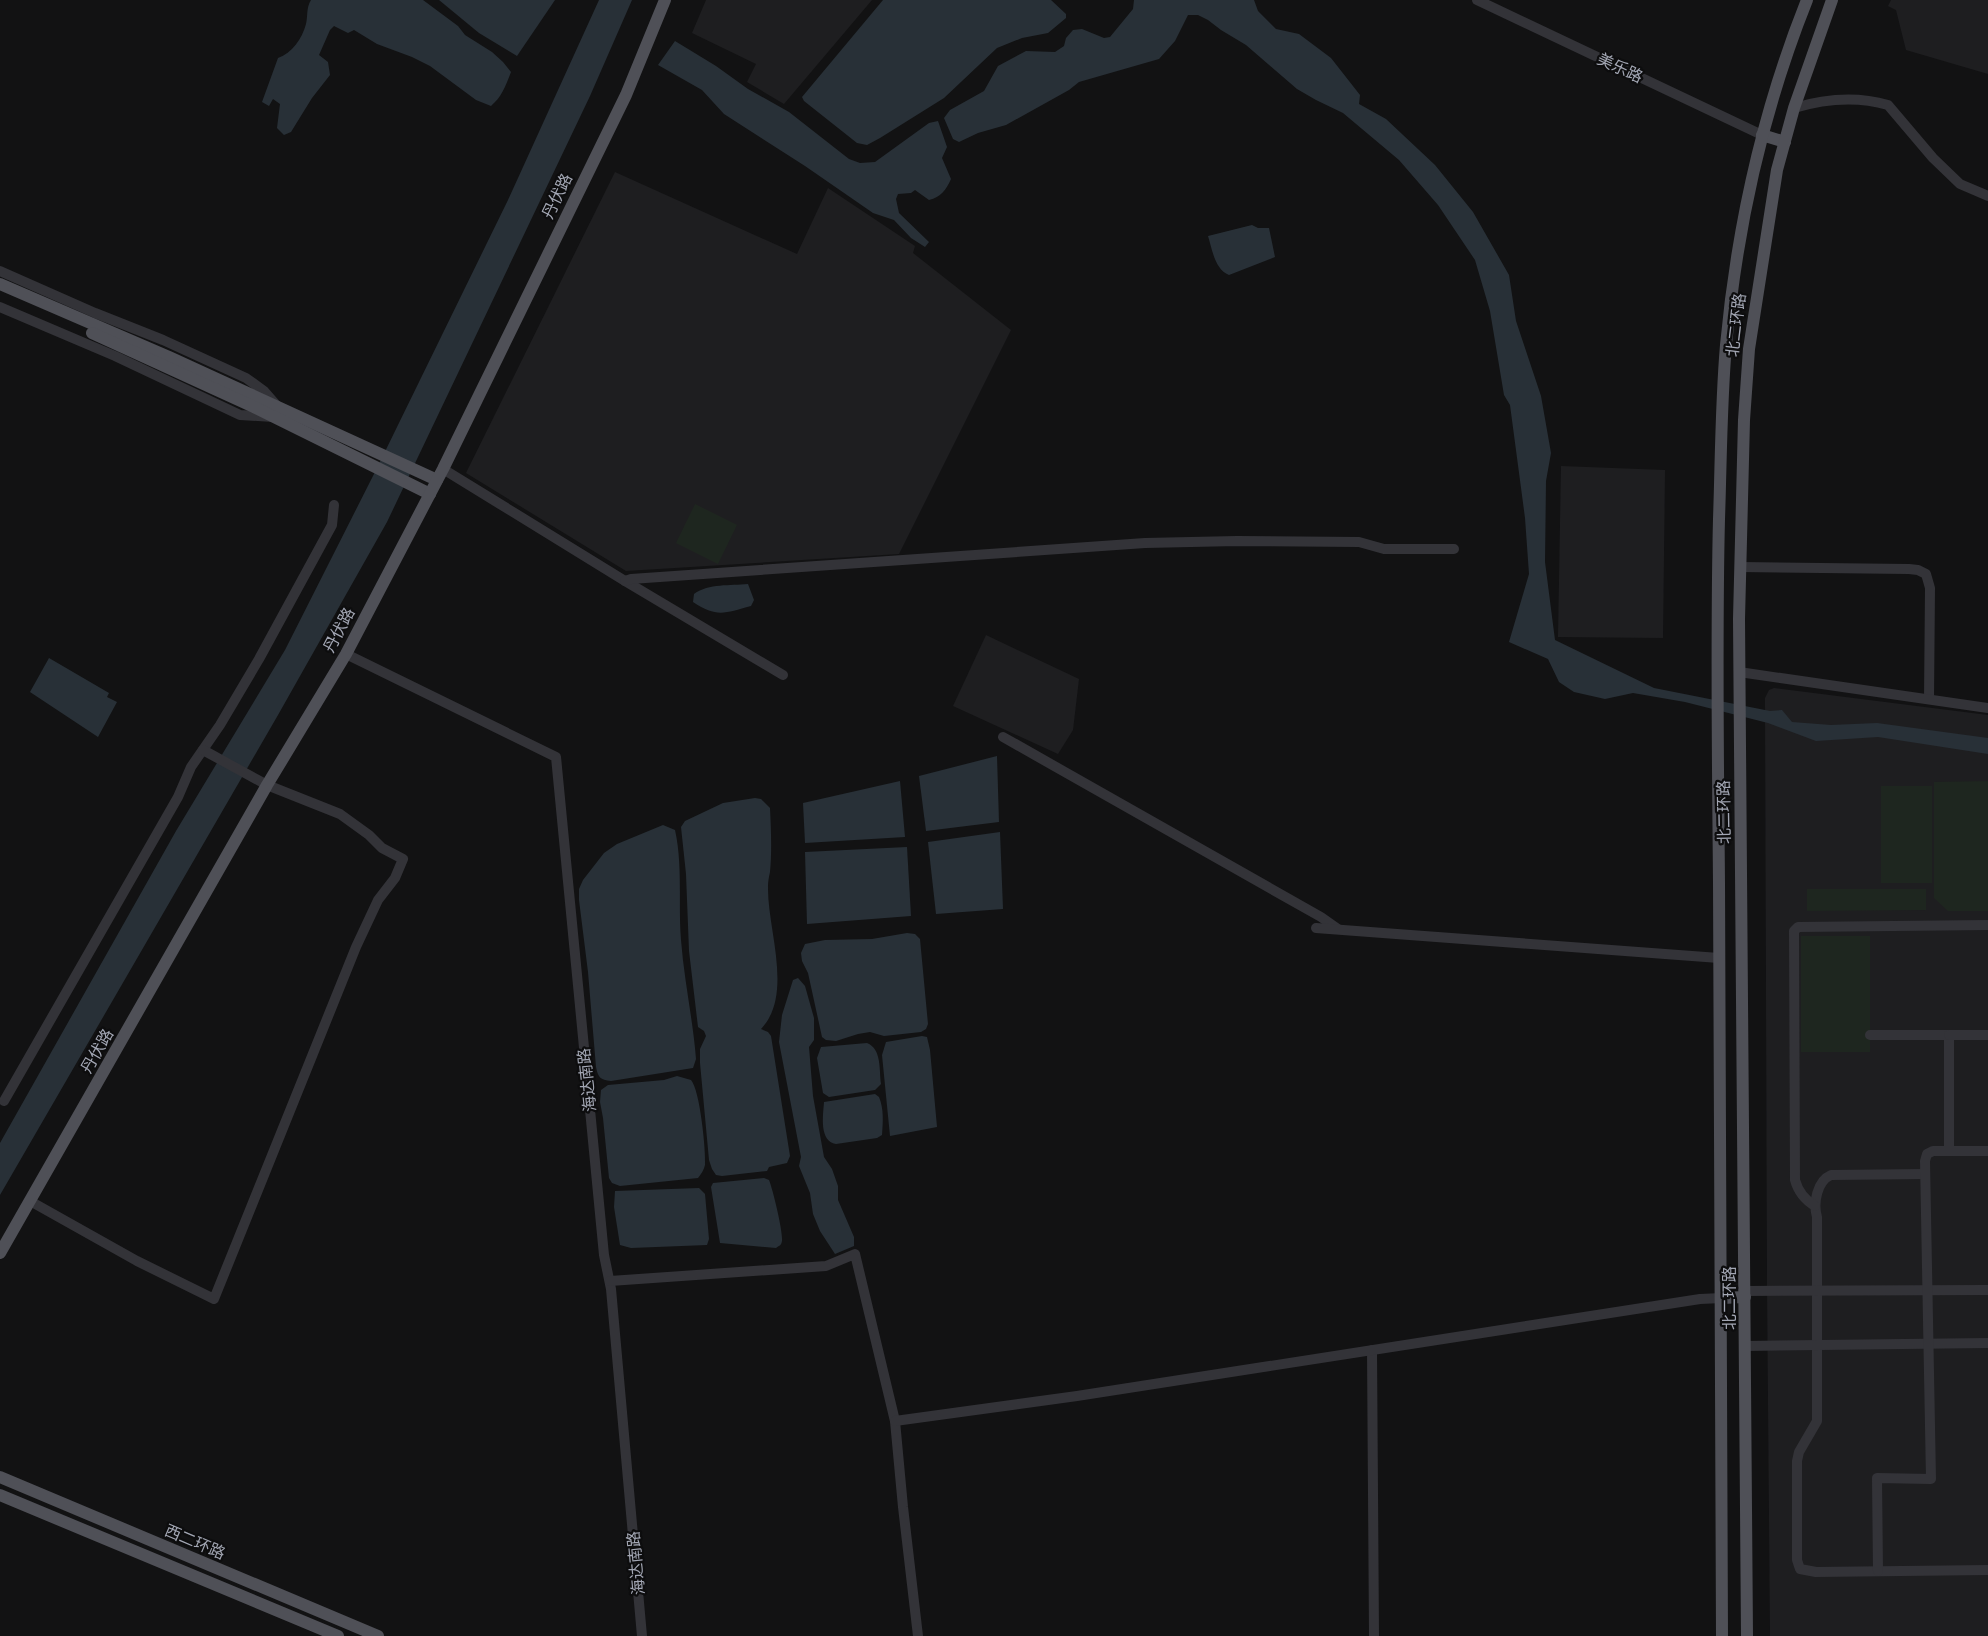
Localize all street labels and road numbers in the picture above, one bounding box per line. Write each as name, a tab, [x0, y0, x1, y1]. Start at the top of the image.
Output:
street label: 美乐路	[1594, 49, 1646, 87]
street label: 丹伏路	[538, 170, 576, 222]
street label: 北二环路	[1723, 292, 1749, 358]
street label: 丹伏路	[319, 604, 359, 656]
street label: 北二环路	[1714, 780, 1734, 844]
street label: 丹伏路	[77, 1025, 117, 1077]
street label: 海达南路	[574, 1047, 600, 1113]
street label: 北二环路	[1720, 1266, 1739, 1330]
street label: 西二环路	[162, 1521, 228, 1563]
street label: 海达南路	[624, 1530, 648, 1596]

